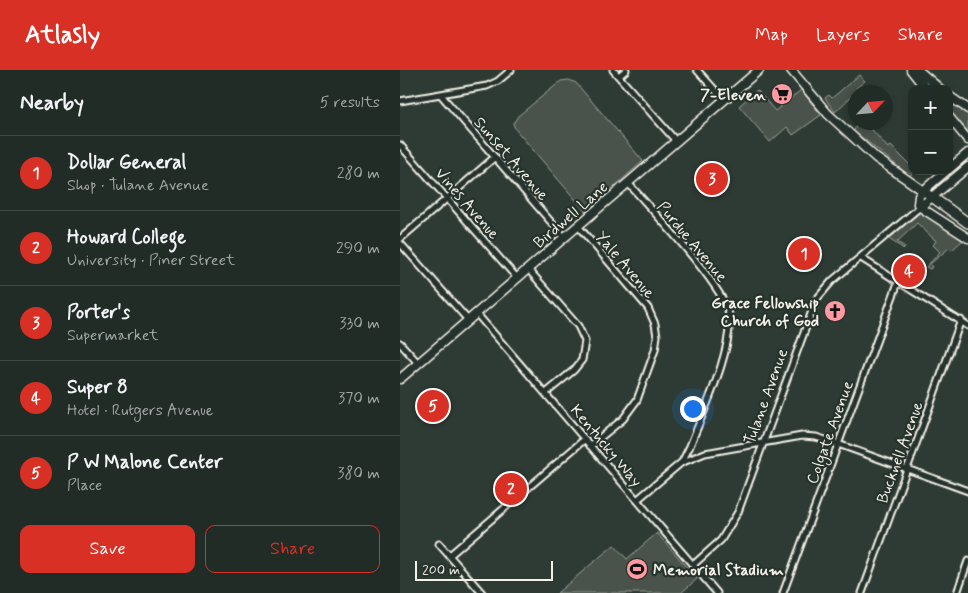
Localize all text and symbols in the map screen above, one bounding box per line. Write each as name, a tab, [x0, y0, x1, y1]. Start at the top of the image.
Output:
text: Atlasly	[25, 20, 100, 51]
text: Map	[755, 23, 788, 47]
text: Layers	[816, 23, 870, 47]
text: Share	[898, 23, 943, 47]
supermarket icon: 7-Eleven	[770, 82, 794, 106]
place label: 7-Eleven	[700, 85, 766, 106]
north arrow	[848, 85, 893, 130]
map controls	[908, 85, 953, 175]
button: +	[908, 85, 953, 130]
text: Nearby	[20, 89, 84, 117]
text: 5 results	[320, 92, 380, 113]
street label: Sunset Avenue	[469, 113, 553, 206]
button: −	[908, 130, 953, 175]
text: Dollar General	[67, 150, 186, 175]
pin: 3	[696, 160, 728, 198]
text: 1	[32, 163, 40, 184]
text: 280 m	[337, 163, 380, 184]
street label: Vines Avenue	[430, 164, 504, 245]
text: Shop · Tulane Avenue	[67, 175, 209, 196]
street label: Birdwell Lane	[529, 177, 613, 253]
street label: Purdue Avenue	[652, 197, 732, 287]
text: Howard College	[67, 225, 186, 250]
street label: Yale Avenue	[590, 227, 660, 303]
pin: 1	[788, 235, 820, 273]
text: 2	[32, 238, 40, 259]
text: 290 m	[336, 238, 380, 259]
text: University · Piner Street	[67, 250, 235, 271]
pin: 4	[893, 252, 925, 290]
place label: Grace Fellowship Church of God	[711, 293, 819, 332]
church icon: Grace Fellowship Church of God	[823, 299, 847, 323]
text: Porter's	[67, 300, 130, 325]
text: 3	[32, 313, 40, 334]
text: 330 m	[339, 313, 380, 334]
text: Supermarket	[67, 325, 158, 346]
street label: Tulane Avenue	[739, 346, 793, 447]
text: Super 8	[67, 375, 128, 400]
street label: Colgate Avenue	[802, 378, 860, 487]
pin: 5	[417, 387, 449, 425]
text: 4	[31, 388, 41, 409]
text: 370 m	[338, 388, 380, 409]
your location	[680, 396, 706, 422]
street label: Bucknell Avenue	[872, 398, 929, 506]
text: Hotel · Rutgers Avenue	[67, 400, 213, 421]
street label: Kentucky Way	[565, 400, 647, 492]
text: P W Malone Center	[67, 450, 223, 475]
text: 5	[31, 463, 41, 484]
text: 380 m	[337, 463, 380, 484]
pin: 2	[495, 470, 527, 508]
text: Place	[67, 475, 102, 496]
button: Save	[20, 525, 195, 573]
button: Share	[205, 525, 380, 573]
sports icon: Memorial Stadium	[625, 557, 649, 581]
scale bar	[415, 558, 552, 581]
place label: Memorial Stadium	[653, 560, 784, 581]
text: 200 m	[422, 561, 460, 579]

